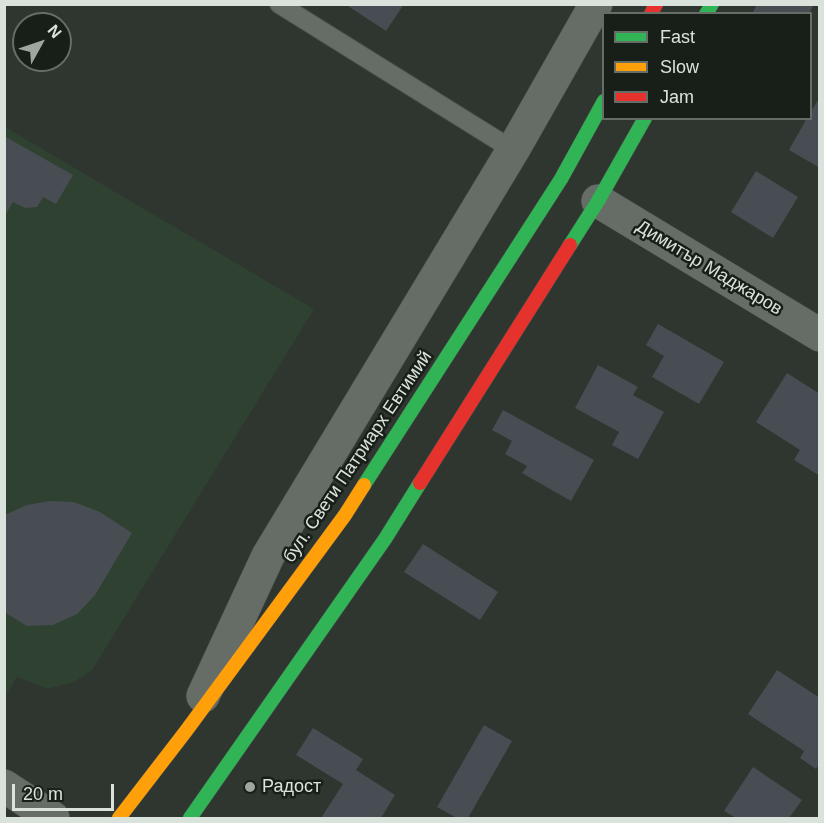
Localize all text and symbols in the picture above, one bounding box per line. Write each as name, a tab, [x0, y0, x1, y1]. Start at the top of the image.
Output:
north arrow	[12, 12, 72, 72]
legend	[602, 12, 812, 120]
text: N	[44, 22, 65, 41]
text: Fast	[660, 27, 695, 47]
text: Slow	[660, 57, 699, 77]
text: Jam	[660, 87, 694, 107]
street label: Димитър Маджаров	[632, 216, 786, 320]
street label: бул. Свети Патриарх Евтимий	[279, 347, 437, 567]
scale bar	[15, 772, 117, 810]
place label: Радост	[262, 776, 321, 798]
marker: Радост	[243, 780, 257, 794]
text: 20 m	[23, 784, 63, 804]

